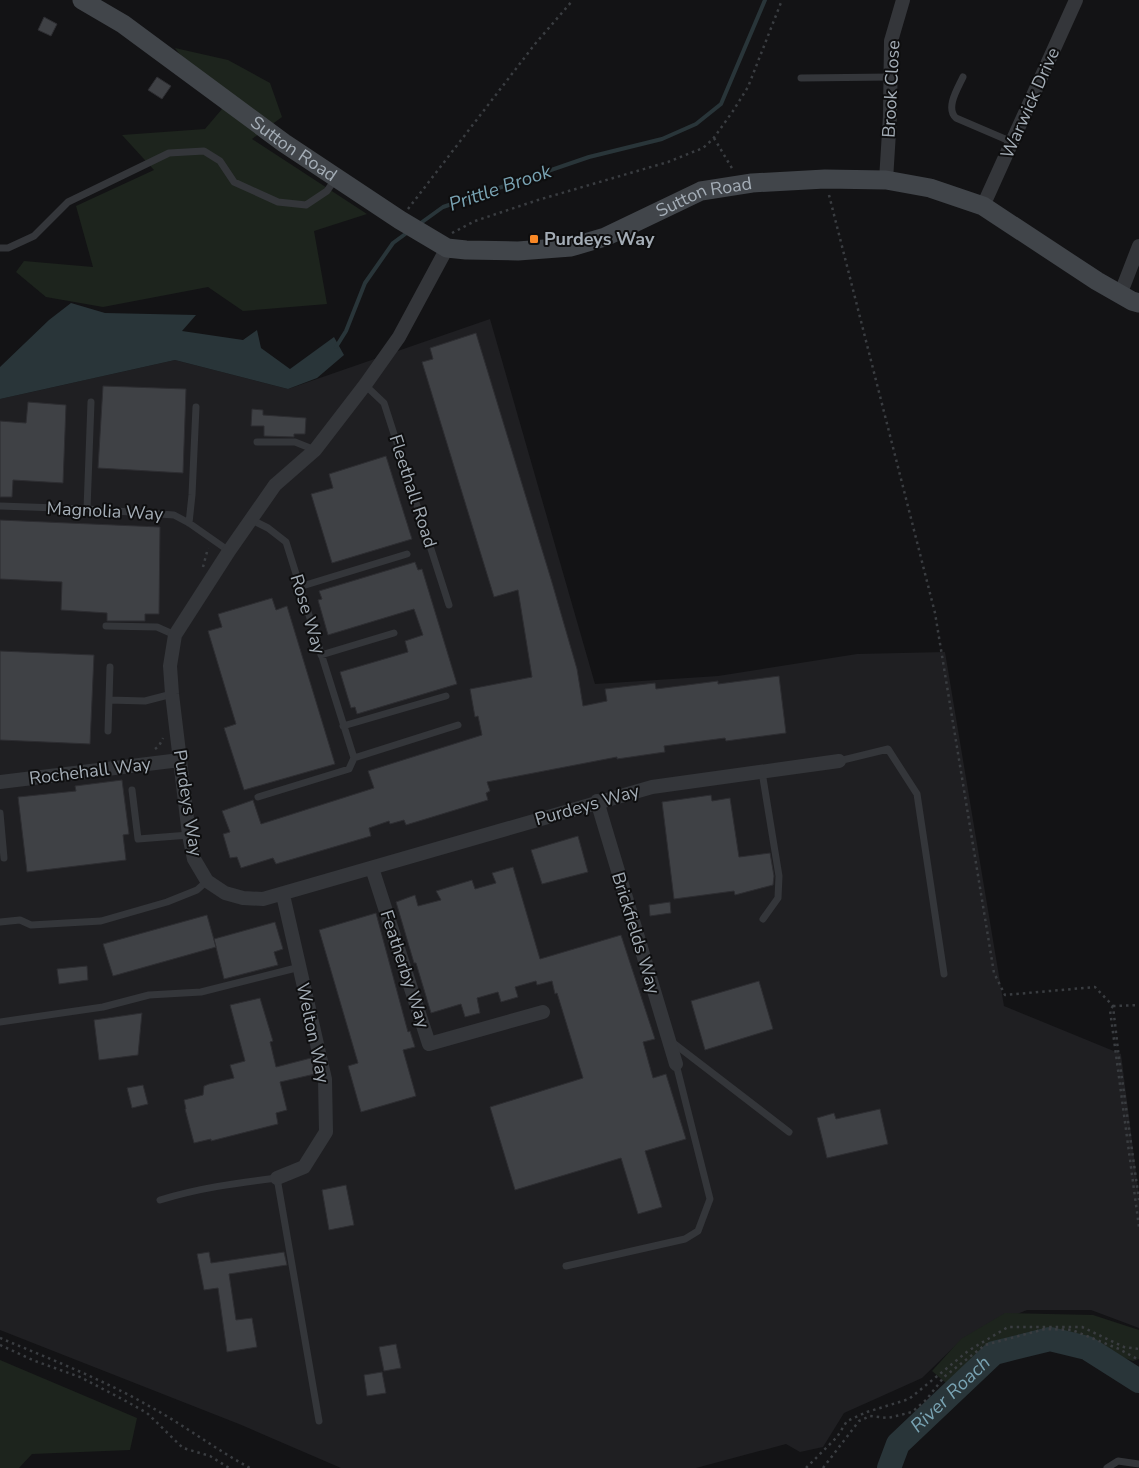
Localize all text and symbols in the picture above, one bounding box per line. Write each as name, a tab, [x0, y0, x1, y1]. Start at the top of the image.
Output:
street label: Brook Close	[876, 40, 906, 138]
street label: Warwick Drive	[995, 44, 1065, 162]
street label: Sutton Road	[246, 110, 342, 187]
water label: Prittle Brook	[445, 158, 555, 218]
street label: Sutton Road	[652, 171, 754, 223]
place label: Purdeys Way	[544, 227, 655, 251]
marker: Purdeys Way	[528, 233, 540, 245]
street label: Fleethall Road	[383, 431, 443, 551]
street label: Magnolia Way	[46, 496, 165, 526]
street label: Rose Way	[285, 571, 332, 658]
street label: Purdeys Way	[168, 748, 208, 859]
street label: Rochehall Way	[28, 752, 153, 790]
street label: Purdeys Way	[532, 778, 643, 831]
street label: Brickfields Way	[606, 869, 666, 998]
street label: Featherby Way	[375, 907, 436, 1032]
street label: Welton Way	[291, 981, 336, 1086]
water label: River Roach	[905, 1350, 996, 1439]

